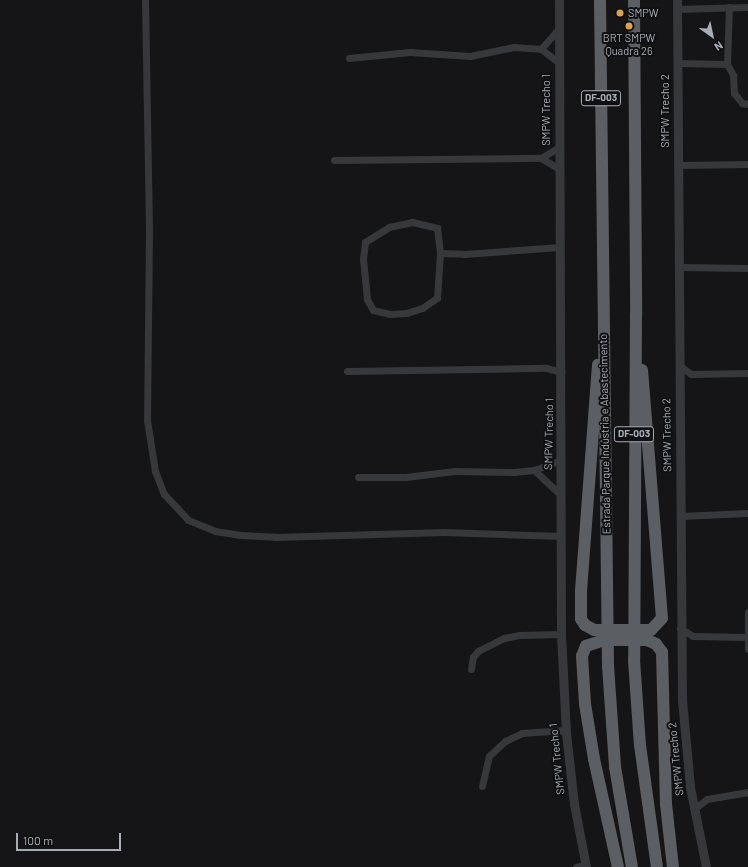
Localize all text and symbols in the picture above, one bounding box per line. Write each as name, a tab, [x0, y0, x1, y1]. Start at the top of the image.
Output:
place label: SMPW	[628, 6, 658, 20]
marker: SMPW	[615, 8, 625, 18]
north arrow	[692, 16, 732, 56]
marker: BRT SMPW Quadra 26	[624, 21, 634, 31]
place label: BRT SMPW Quadra 26	[603, 32, 655, 58]
text: N	[712, 39, 725, 54]
street label: SMPW Trecho 1	[539, 74, 553, 146]
street label: SMPW Trecho 2	[658, 74, 672, 148]
road number: DF-003	[580, 90, 622, 106]
street label: Estrada Parque Indústria e Abastecimento	[597, 334, 613, 534]
street label: SMPW Trecho 1	[542, 398, 556, 470]
street label: SMPW Trecho 2	[660, 398, 674, 472]
road number: DF-003	[613, 426, 655, 442]
street label: SMPW Trecho 2	[666, 722, 686, 796]
street label: SMPW Trecho 1	[547, 723, 567, 795]
scale bar	[18, 825, 123, 851]
text: 100 m	[23, 833, 53, 847]

